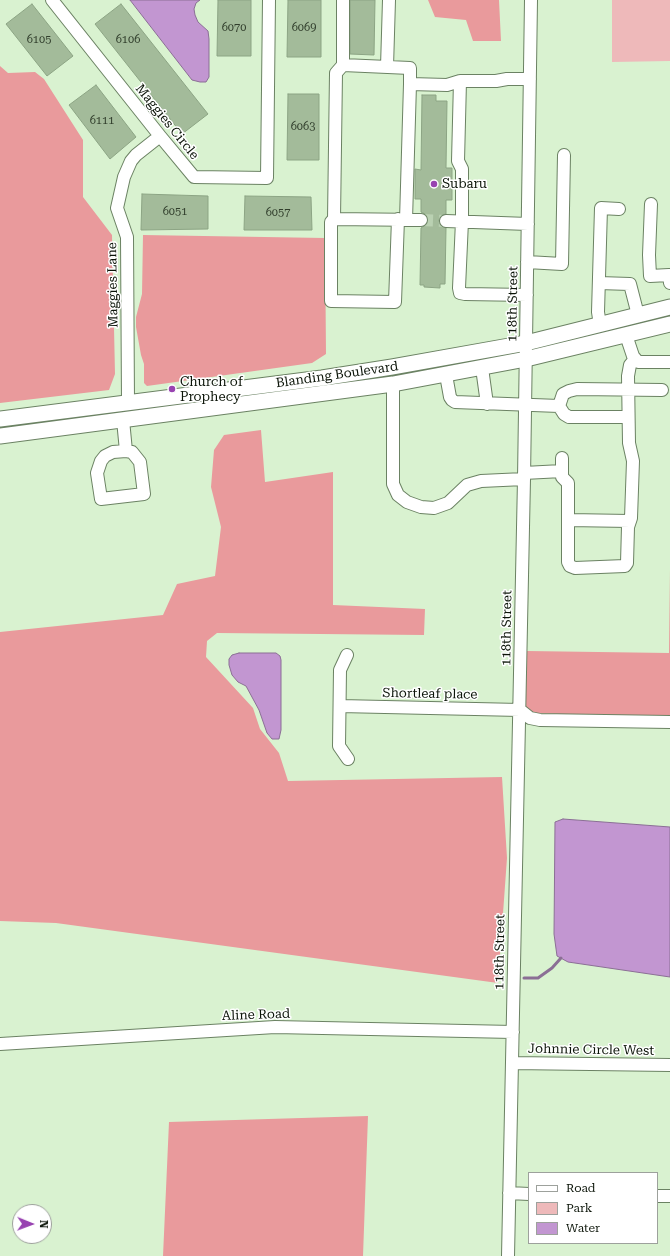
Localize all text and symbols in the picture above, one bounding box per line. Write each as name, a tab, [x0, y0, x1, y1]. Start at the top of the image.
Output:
house number: 6070	[222, 21, 246, 35]
house number: 6069	[292, 21, 316, 35]
house number: 6105	[27, 33, 51, 47]
house number: 6106	[116, 33, 140, 47]
street label: Maggies Circle	[132, 81, 202, 163]
house number: 6111	[90, 114, 114, 128]
house number: 6063	[291, 120, 315, 134]
place label: Subaru	[442, 176, 487, 192]
marker: Subaru	[429, 179, 439, 189]
house number: 6051	[163, 205, 187, 219]
house number: 6057	[266, 206, 290, 220]
street label: Maggies Lane	[104, 242, 122, 328]
street label: 118th Street	[505, 266, 521, 342]
street label: Blanding Boulevard	[275, 359, 399, 391]
place label: Church of Prophecy	[180, 374, 243, 405]
marker: Church of Prophecy	[167, 384, 177, 394]
street label: 118th Street	[499, 590, 515, 666]
street label: Shortleaf place	[382, 685, 478, 703]
street label: 118th Street	[492, 914, 508, 990]
street label: Aline Road	[222, 1006, 290, 1024]
street label: Johnnie Circle West	[528, 1041, 654, 1059]
legend	[528, 1172, 658, 1244]
text: Road	[566, 1181, 595, 1195]
text: Park	[566, 1201, 592, 1215]
north arrow	[12, 1204, 52, 1244]
text: N	[37, 1220, 50, 1229]
text: Water	[566, 1221, 600, 1235]

